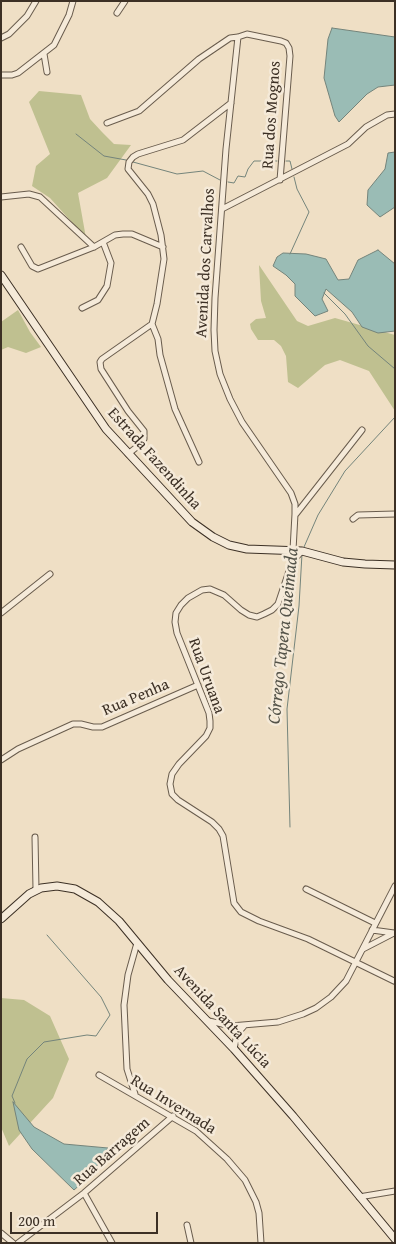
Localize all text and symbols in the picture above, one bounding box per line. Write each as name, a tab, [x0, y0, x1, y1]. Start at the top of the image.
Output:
street label: Rua dos Mognos	[259, 60, 285, 170]
street label: Avenida dos Carvalhos	[192, 188, 220, 338]
street label: Estrada Fazendinha	[103, 404, 205, 514]
water label: Córrego Tapera Queimada	[264, 547, 304, 725]
street label: Rua Uruana	[183, 636, 229, 716]
street label: Rua Penha	[100, 675, 172, 721]
street label: Avenida Santa Lúcia	[169, 962, 275, 1072]
street label: Rua Invernada	[127, 1071, 219, 1139]
street label: Rua Barragem	[70, 1114, 154, 1190]
scale bar	[12, 1202, 160, 1234]
text: 200 m	[18, 1210, 55, 1231]

